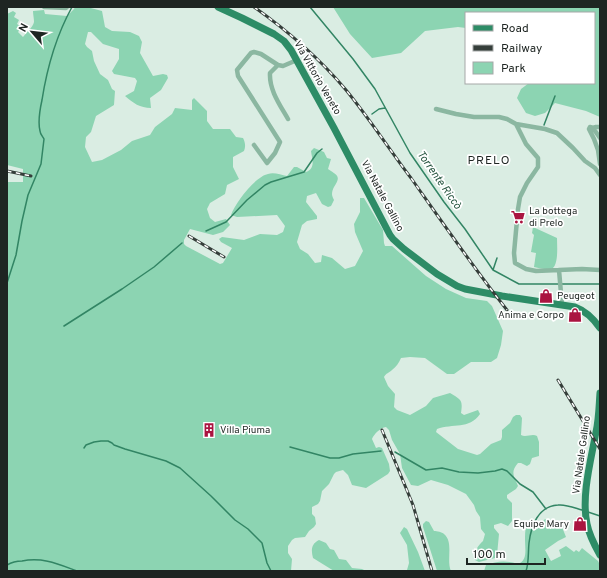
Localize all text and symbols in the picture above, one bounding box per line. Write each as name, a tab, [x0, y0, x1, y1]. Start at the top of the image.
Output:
north arrow	[12, 12, 52, 52]
legend	[465, 12, 595, 84]
text: N	[16, 21, 32, 35]
text: Road	[501, 21, 529, 37]
street label: Via Vittorio Veneto	[291, 39, 344, 118]
text: Railway	[501, 41, 542, 57]
text: Park	[501, 61, 526, 77]
water label: Torrente Riccò	[414, 148, 464, 212]
district label: PRELO	[467, 153, 511, 169]
street label: Via Natale Gallino	[358, 158, 407, 234]
place label: La bottega di Prelo	[529, 205, 577, 230]
supermarket icon: La bottega di Prelo	[510, 209, 526, 225]
shop icon: Peugeot	[538, 288, 554, 304]
place label: Peugeot	[557, 290, 595, 303]
shop icon: Anima e Corpo	[567, 307, 583, 323]
place label: Anima e Corpo	[498, 309, 564, 322]
street label: Via Natale Gallino	[570, 415, 594, 495]
building icon: Villa Piuma	[201, 422, 217, 438]
place label: Villa Piuma	[220, 424, 270, 437]
shop icon: Equipe Mary	[572, 516, 588, 532]
place label: Equipe Mary	[514, 518, 569, 531]
scale bar	[467, 540, 545, 566]
text: 100 m	[473, 547, 506, 563]

